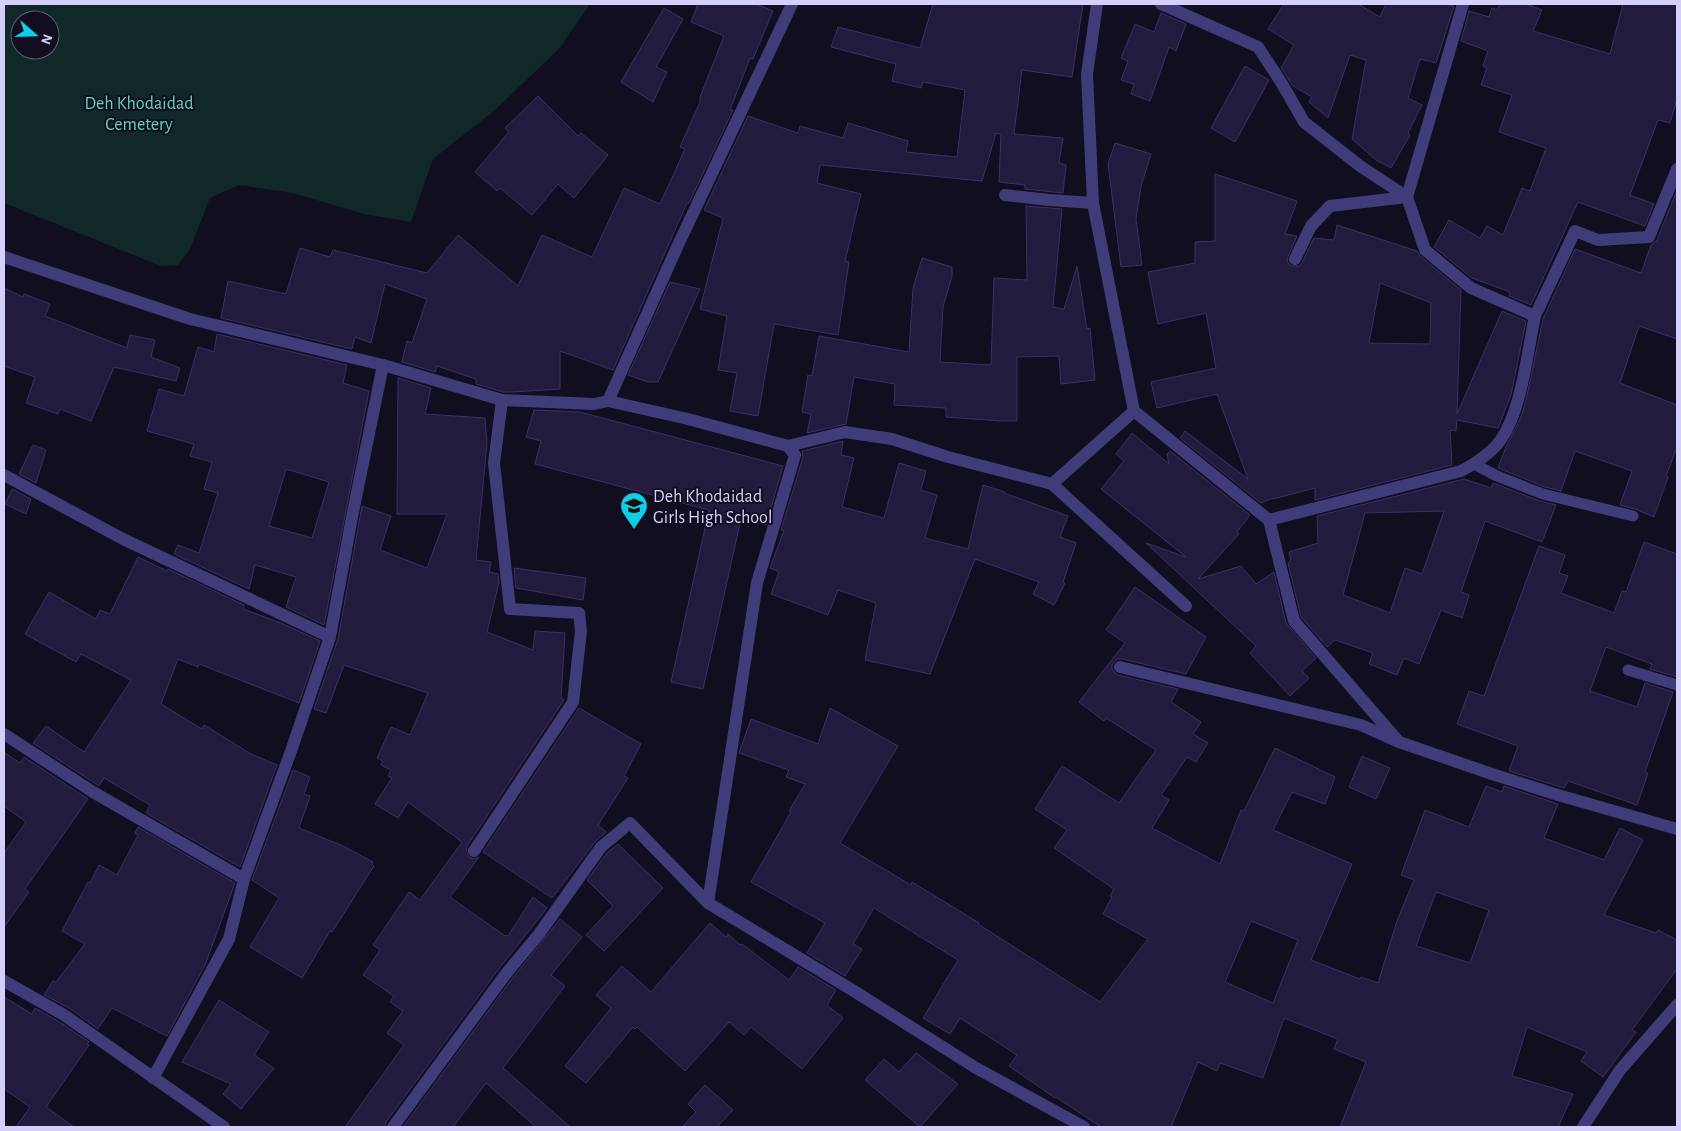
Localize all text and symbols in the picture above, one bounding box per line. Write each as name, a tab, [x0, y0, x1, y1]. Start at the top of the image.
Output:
north arrow	[10, 10, 60, 60]
text: N	[38, 32, 55, 46]
park label: Deh Khodaidad Cemetery	[84, 95, 194, 134]
place label: Deh Khodaidad Girls High School	[653, 488, 772, 527]
school or university icon: Deh Khodaidad Girls High School	[619, 491, 649, 530]

